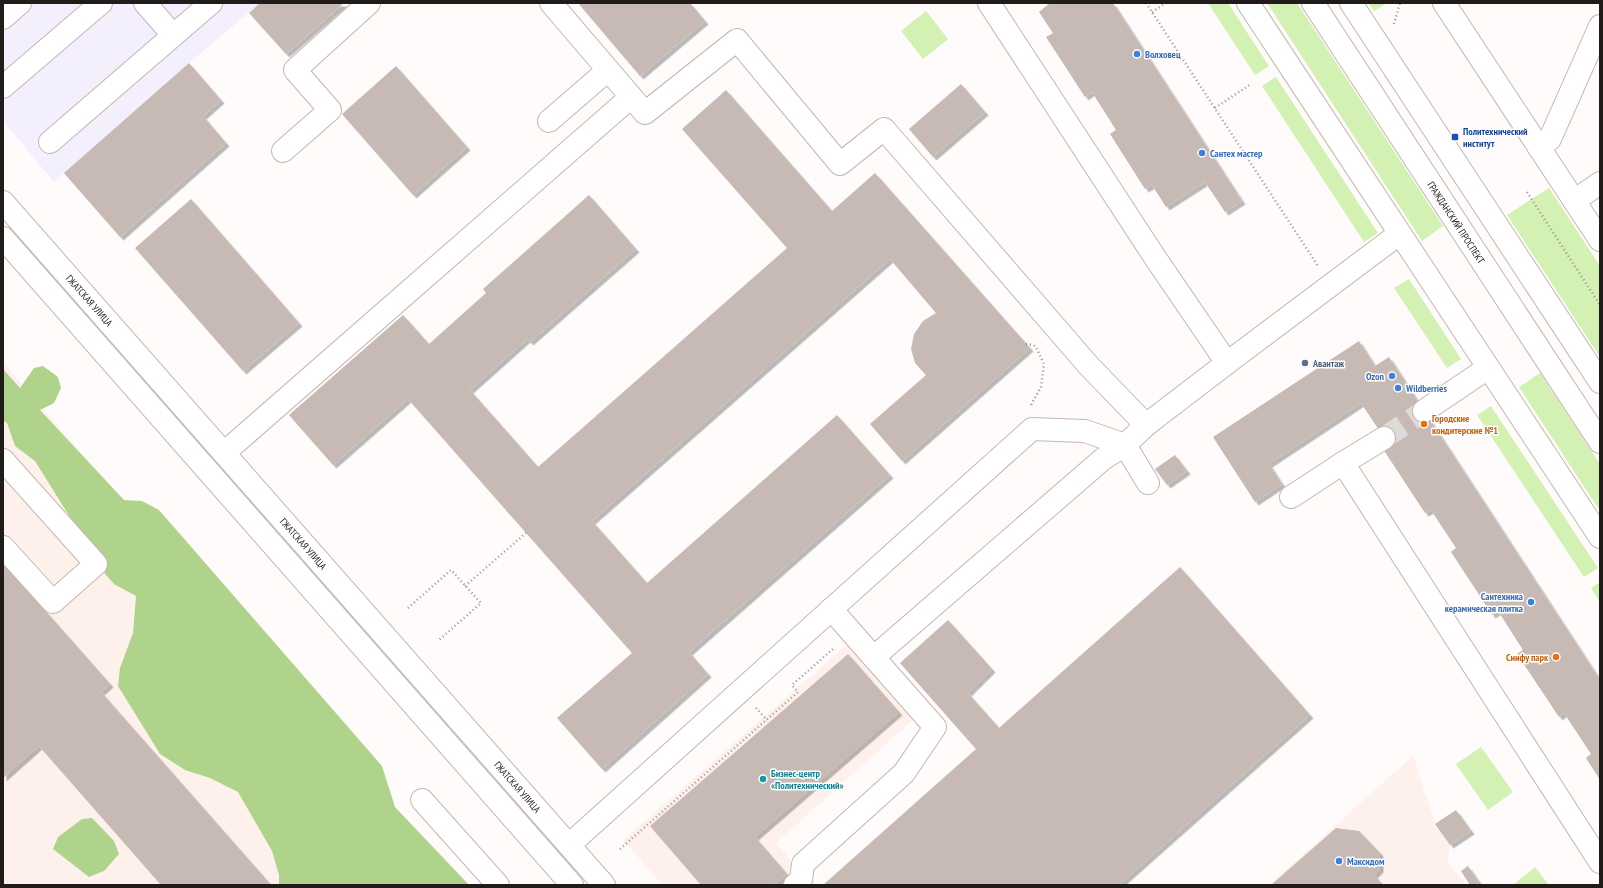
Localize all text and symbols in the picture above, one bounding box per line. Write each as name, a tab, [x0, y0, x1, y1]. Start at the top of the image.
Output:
place label: Волховец	[1145, 48, 1181, 61]
marker: Волховец	[1132, 49, 1142, 59]
place label: Политехнический институт	[1463, 125, 1528, 150]
marker: Политехнический институт	[1450, 132, 1460, 142]
place label: Сантех мастер	[1210, 147, 1263, 160]
marker: Сантех мастер	[1197, 148, 1207, 158]
street label: ГРАЖДАНСКИЙ ПРОСПЕКТ	[1425, 179, 1488, 266]
street label: ГЖАТСКАЯ УЛИЦА	[63, 272, 116, 329]
place label: Авантаж	[1312, 357, 1344, 370]
marker: Авантаж	[1300, 358, 1310, 368]
place label: Ozon	[1366, 370, 1385, 383]
marker: Ozon	[1387, 371, 1397, 381]
place label: Wildberries	[1405, 382, 1447, 395]
marker: Wildberries	[1393, 383, 1403, 393]
place label: Городские кондитерские №1	[1432, 412, 1498, 437]
marker: Городские кондитерские №1	[1419, 419, 1429, 429]
street label: ГЖАТСКАЯ УЛИЦА	[277, 515, 330, 572]
place label: Сантехника керамическая плитка	[1445, 590, 1523, 615]
marker: Сантехника керамическая плитка	[1526, 597, 1536, 607]
place label: Синфу парк	[1506, 651, 1549, 664]
marker: Синфу парк	[1551, 652, 1561, 662]
street label: ГЖАТСКАЯ УЛИЦА	[492, 758, 544, 815]
place label: Бизнес-центр «Политехнический»	[771, 767, 844, 792]
marker: Бизнес-центр «Политехнический»	[758, 774, 768, 784]
place label: Максидом	[1347, 855, 1385, 868]
marker: Максидом	[1334, 856, 1344, 866]

